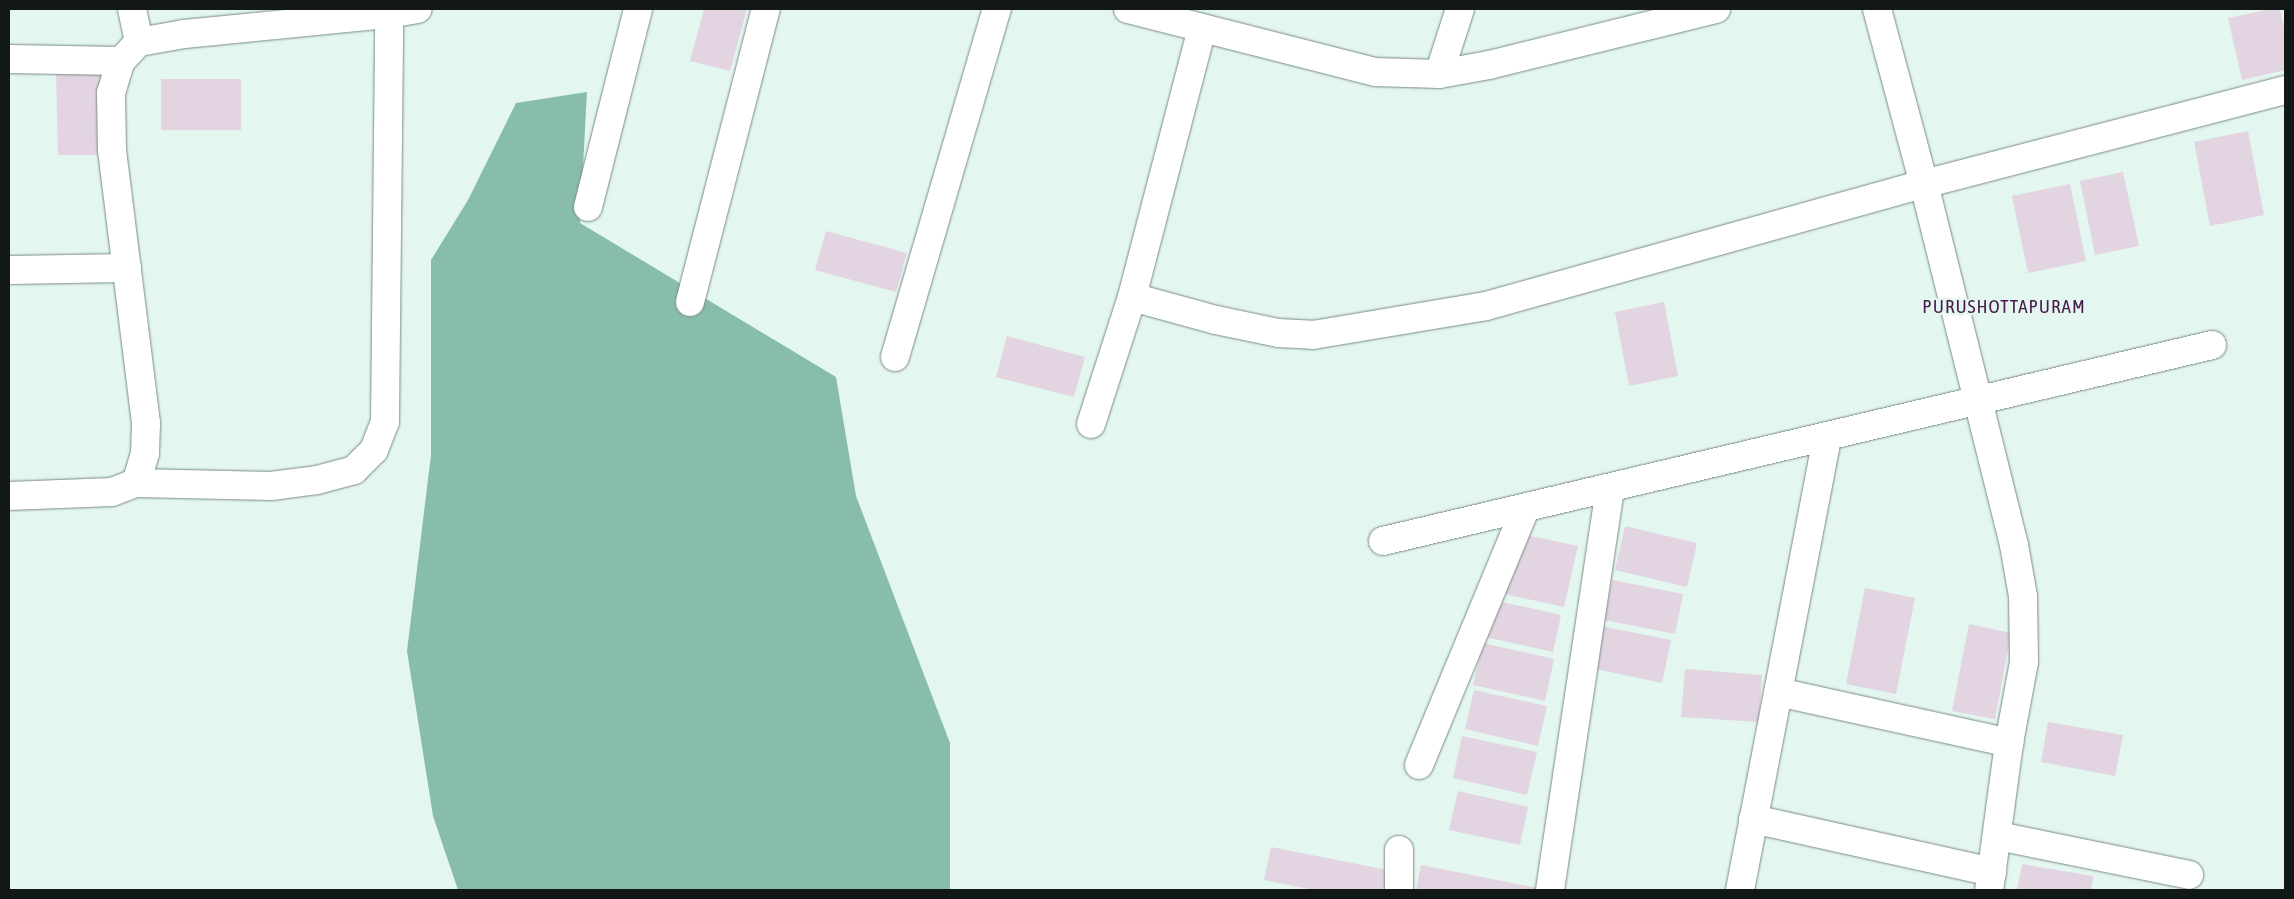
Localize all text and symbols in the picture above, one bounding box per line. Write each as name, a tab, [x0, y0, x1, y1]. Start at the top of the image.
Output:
district label: PURUSHOTTAPURAM	[1920, 296, 2088, 318]

